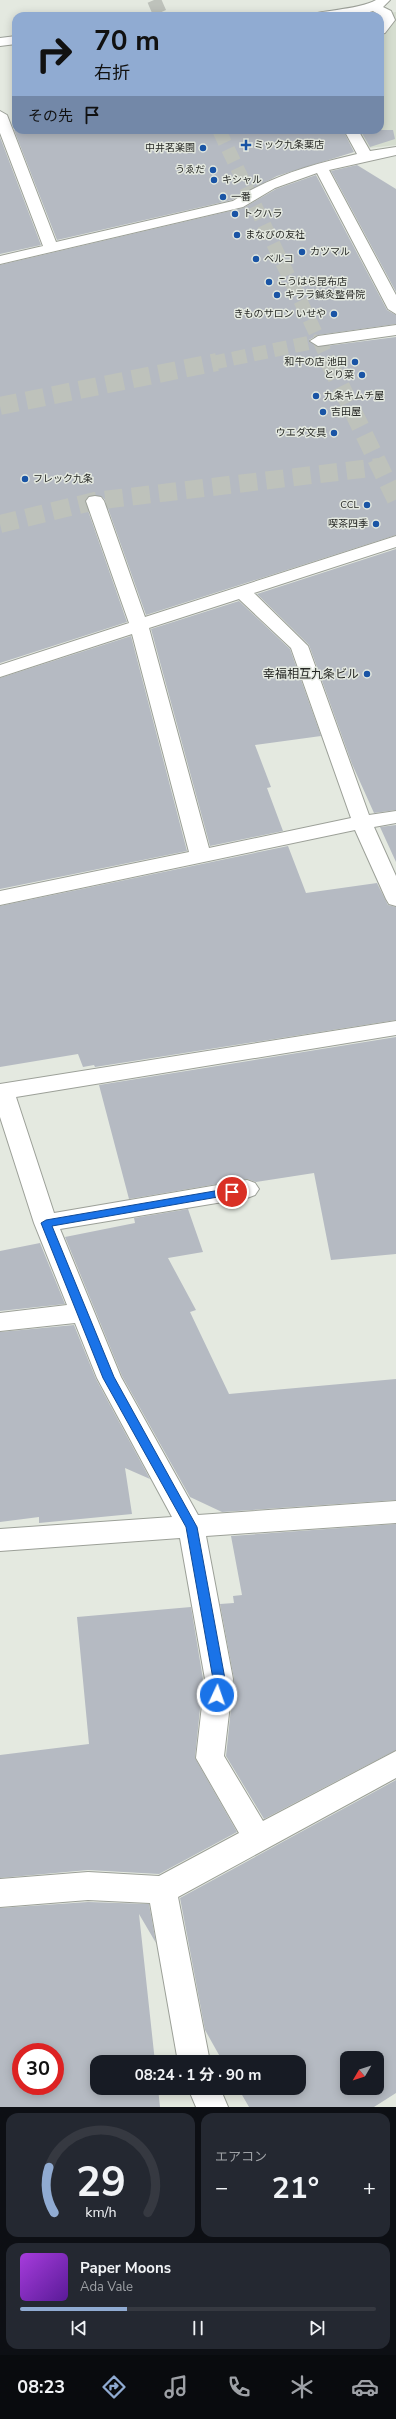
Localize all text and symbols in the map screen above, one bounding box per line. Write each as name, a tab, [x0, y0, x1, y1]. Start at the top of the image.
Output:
text: 70 m	[94, 22, 160, 60]
icon: right	[28, 28, 80, 80]
text: 右折	[94, 61, 130, 85]
icon: arrive	[81, 104, 103, 126]
text: その先	[28, 106, 73, 126]
place label: ミック九条薬店	[254, 138, 324, 152]
marker: ミック九条薬店	[241, 140, 251, 150]
place label: 中井茗楽園	[145, 141, 195, 155]
marker: 中井茗楽園	[198, 143, 208, 153]
place label: うゑだ	[175, 163, 205, 177]
marker: うゑだ	[208, 165, 218, 175]
place label: キシャル	[222, 173, 262, 187]
marker: キシャル	[209, 175, 219, 185]
place label: 一番	[231, 190, 251, 204]
marker: 一番	[218, 192, 228, 202]
place label: トクハラ	[243, 207, 283, 221]
marker: トクハラ	[230, 209, 240, 219]
place label: まなびの友社	[245, 228, 305, 242]
marker: まなびの友社	[232, 230, 242, 240]
place label: カツマル	[310, 245, 350, 259]
marker: カツマル	[297, 247, 307, 257]
place label: ベルコ	[264, 252, 294, 266]
marker: ベルコ	[251, 254, 261, 264]
place label: こうはら昆布店	[277, 275, 347, 289]
marker: こうはら昆布店	[264, 277, 274, 287]
place label: キララ鍼灸整骨院	[285, 288, 365, 302]
marker: キララ鍼灸整骨院	[272, 290, 282, 300]
place label: きものサロン いせや	[233, 307, 326, 321]
marker: きものサロン いせや	[329, 309, 339, 319]
place label: 和牛の店 池田	[284, 355, 347, 369]
marker: 和牛の店 池田	[350, 357, 360, 367]
place label: とり菜	[324, 368, 354, 382]
marker: とり菜	[357, 370, 367, 380]
place label: 九条キムチ屋	[324, 389, 384, 403]
marker: 九条キムチ屋	[311, 391, 321, 401]
place label: 吉田屋	[331, 405, 361, 419]
marker: 吉田屋	[318, 407, 328, 417]
place label: ウエダ文具	[276, 426, 326, 440]
marker: ウエダ文具	[329, 428, 339, 438]
place label: フレック九条	[33, 472, 93, 486]
marker: フレック九条	[20, 474, 30, 484]
place label: CCL	[340, 498, 360, 512]
marker: CCL	[362, 500, 372, 510]
place label: 喫茶四季	[328, 517, 368, 531]
marker: 喫茶四季	[371, 519, 381, 529]
place label: 幸福相互九条ビル	[263, 666, 359, 682]
marker: 幸福相互九条ビル	[362, 669, 372, 679]
pin	[215, 1175, 249, 1209]
icon: arrive	[221, 1181, 243, 1203]
position arrow	[196, 1674, 238, 1716]
speed limit sign: 30	[12, 2043, 64, 2095]
north arrow	[340, 2051, 384, 2095]
map controls	[340, 2051, 384, 2095]
text: 08:24 · 1 分 · 90 m	[135, 2065, 261, 2085]
text: エアコン	[215, 2148, 267, 2166]
text: 29	[76, 2154, 125, 2211]
text: 21°	[272, 2168, 319, 2209]
text: −	[215, 2173, 228, 2203]
text: +	[363, 2173, 376, 2203]
text: km/h	[85, 2203, 116, 2222]
text: Paper Moons	[80, 2258, 171, 2278]
text: Ada Vale	[80, 2278, 133, 2296]
icon: previous	[68, 2317, 90, 2339]
icon: pause	[187, 2317, 209, 2339]
icon: next	[306, 2317, 328, 2339]
icon: directions	[100, 2373, 128, 2401]
icon: music	[162, 2373, 190, 2401]
icon: phone	[225, 2373, 253, 2401]
icon: climate	[288, 2373, 316, 2401]
icon: car	[351, 2373, 379, 2401]
text: 08:23	[17, 2375, 65, 2399]

